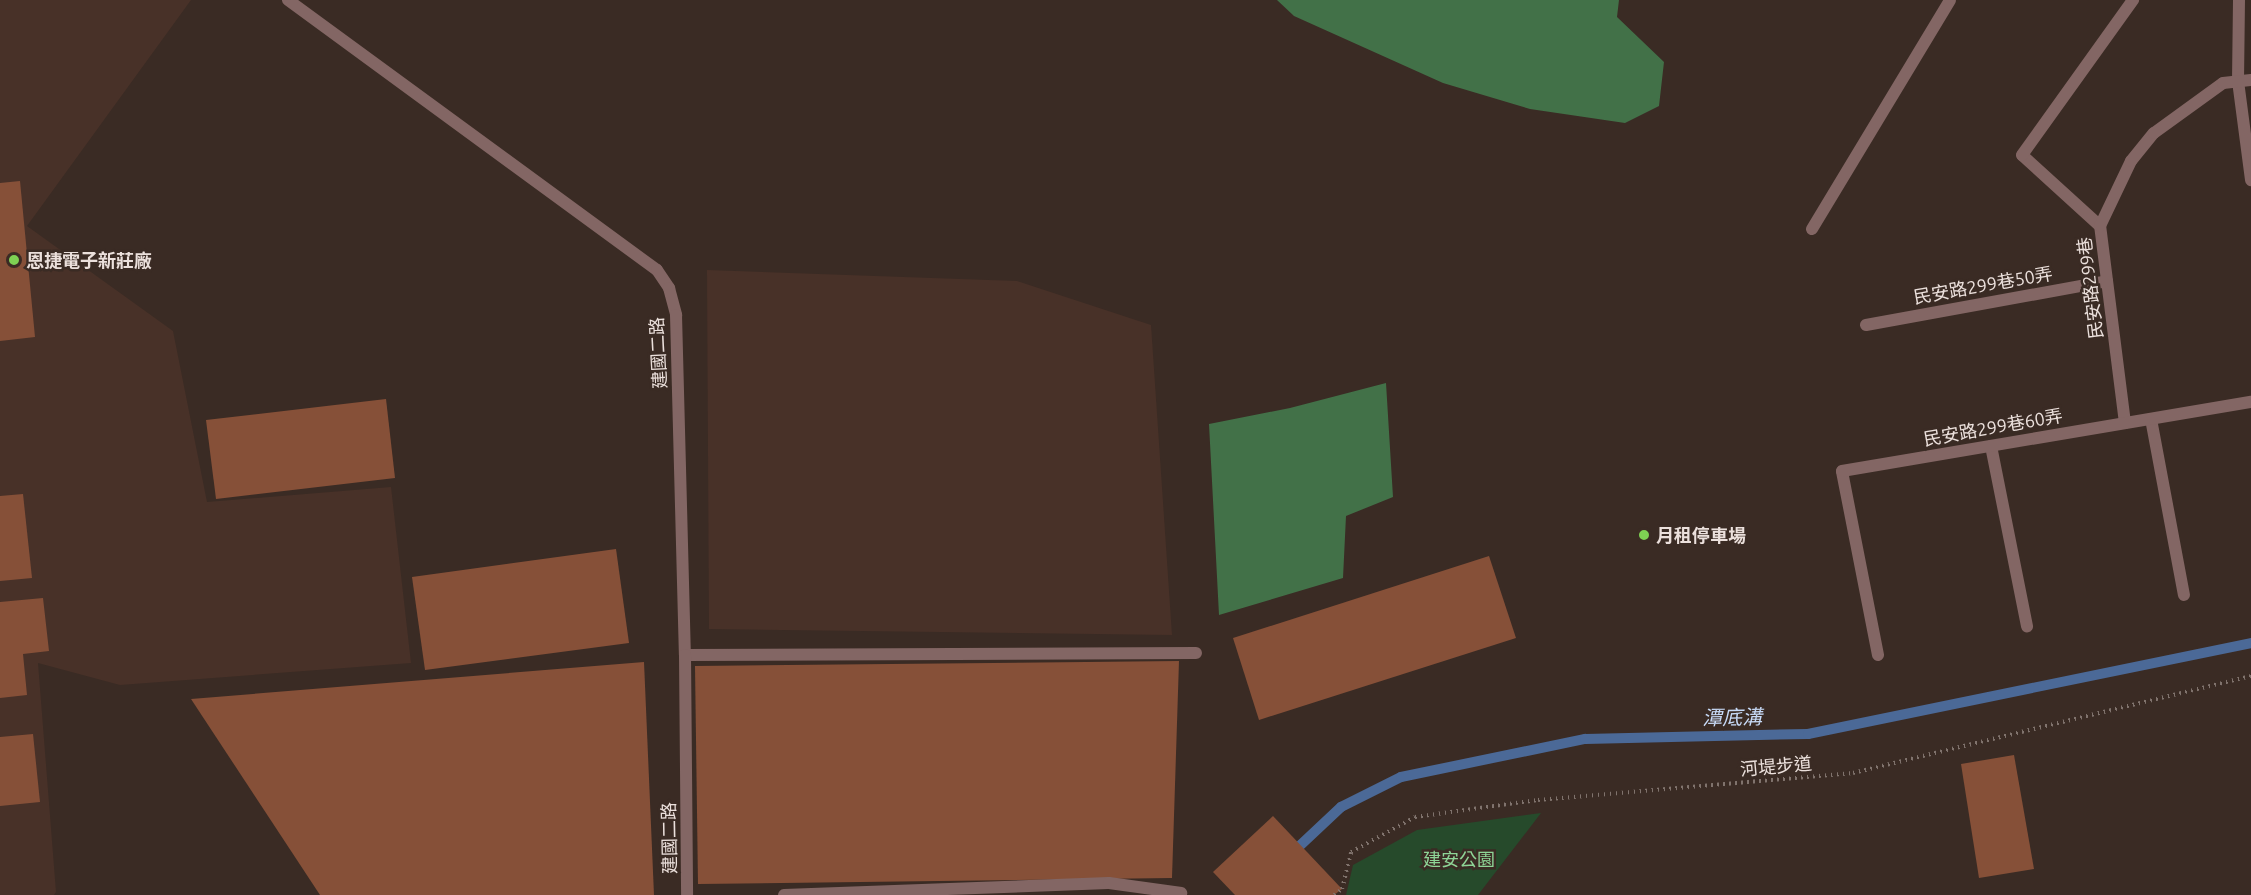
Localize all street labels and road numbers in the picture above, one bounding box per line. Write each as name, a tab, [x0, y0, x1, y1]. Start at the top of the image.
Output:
street label: 民安路299巷	[2073, 236, 2107, 340]
street label: 民安路299巷50弄	[1912, 262, 2054, 308]
street label: 建國二路	[645, 316, 671, 390]
street label: 民安路299巷60弄	[1922, 404, 2064, 450]
street label: 河堤步道	[1739, 752, 1813, 780]
street label: 建國二路	[658, 802, 680, 874]

